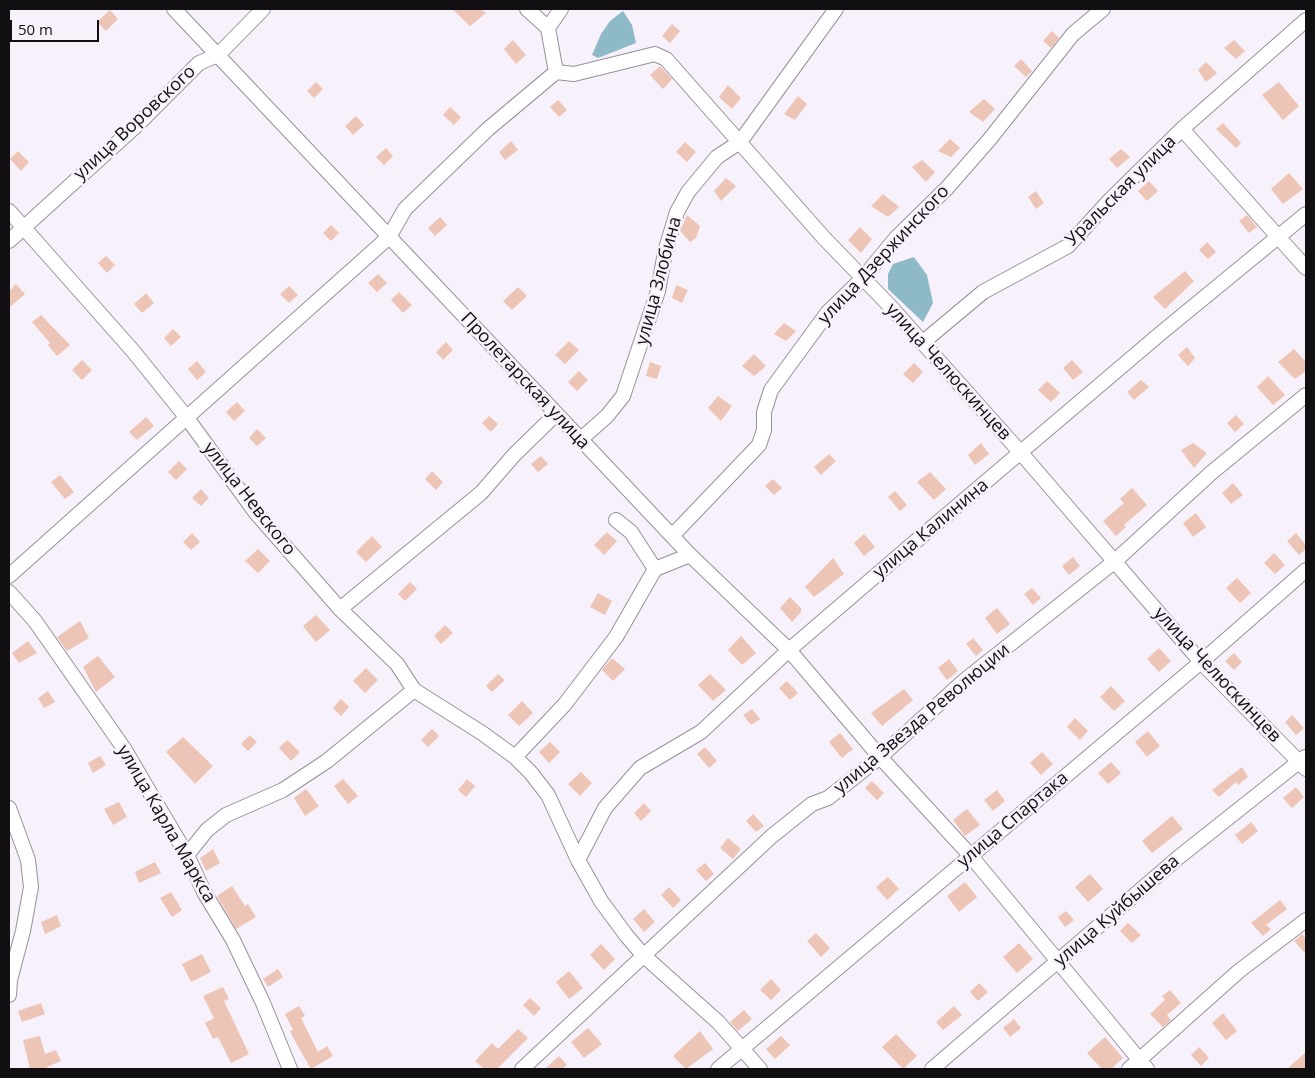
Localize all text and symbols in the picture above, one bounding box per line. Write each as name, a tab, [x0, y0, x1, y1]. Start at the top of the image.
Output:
scale bar	[12, 10, 101, 42]
text: 50 m	[18, 19, 53, 39]
street label: улица Воровского	[70, 61, 200, 185]
street label: Уральская улица	[1061, 131, 1181, 251]
street label: улица Дзержинского	[814, 181, 954, 329]
street label: улица Злобина	[632, 215, 686, 347]
street label: улица Челюскинцев	[881, 299, 1015, 445]
street label: Пролетарская улица	[456, 308, 594, 454]
street label: улица Невского	[198, 438, 300, 560]
street label: улица Калинина	[869, 475, 993, 583]
street label: улица Челюскинцев	[1149, 603, 1285, 747]
street label: улица Звезда Революции	[830, 639, 1014, 799]
street label: улица Карла Маркса	[112, 741, 220, 907]
street label: улица Спартака	[953, 767, 1073, 873]
street label: улица Куйбышева	[1050, 851, 1184, 971]

